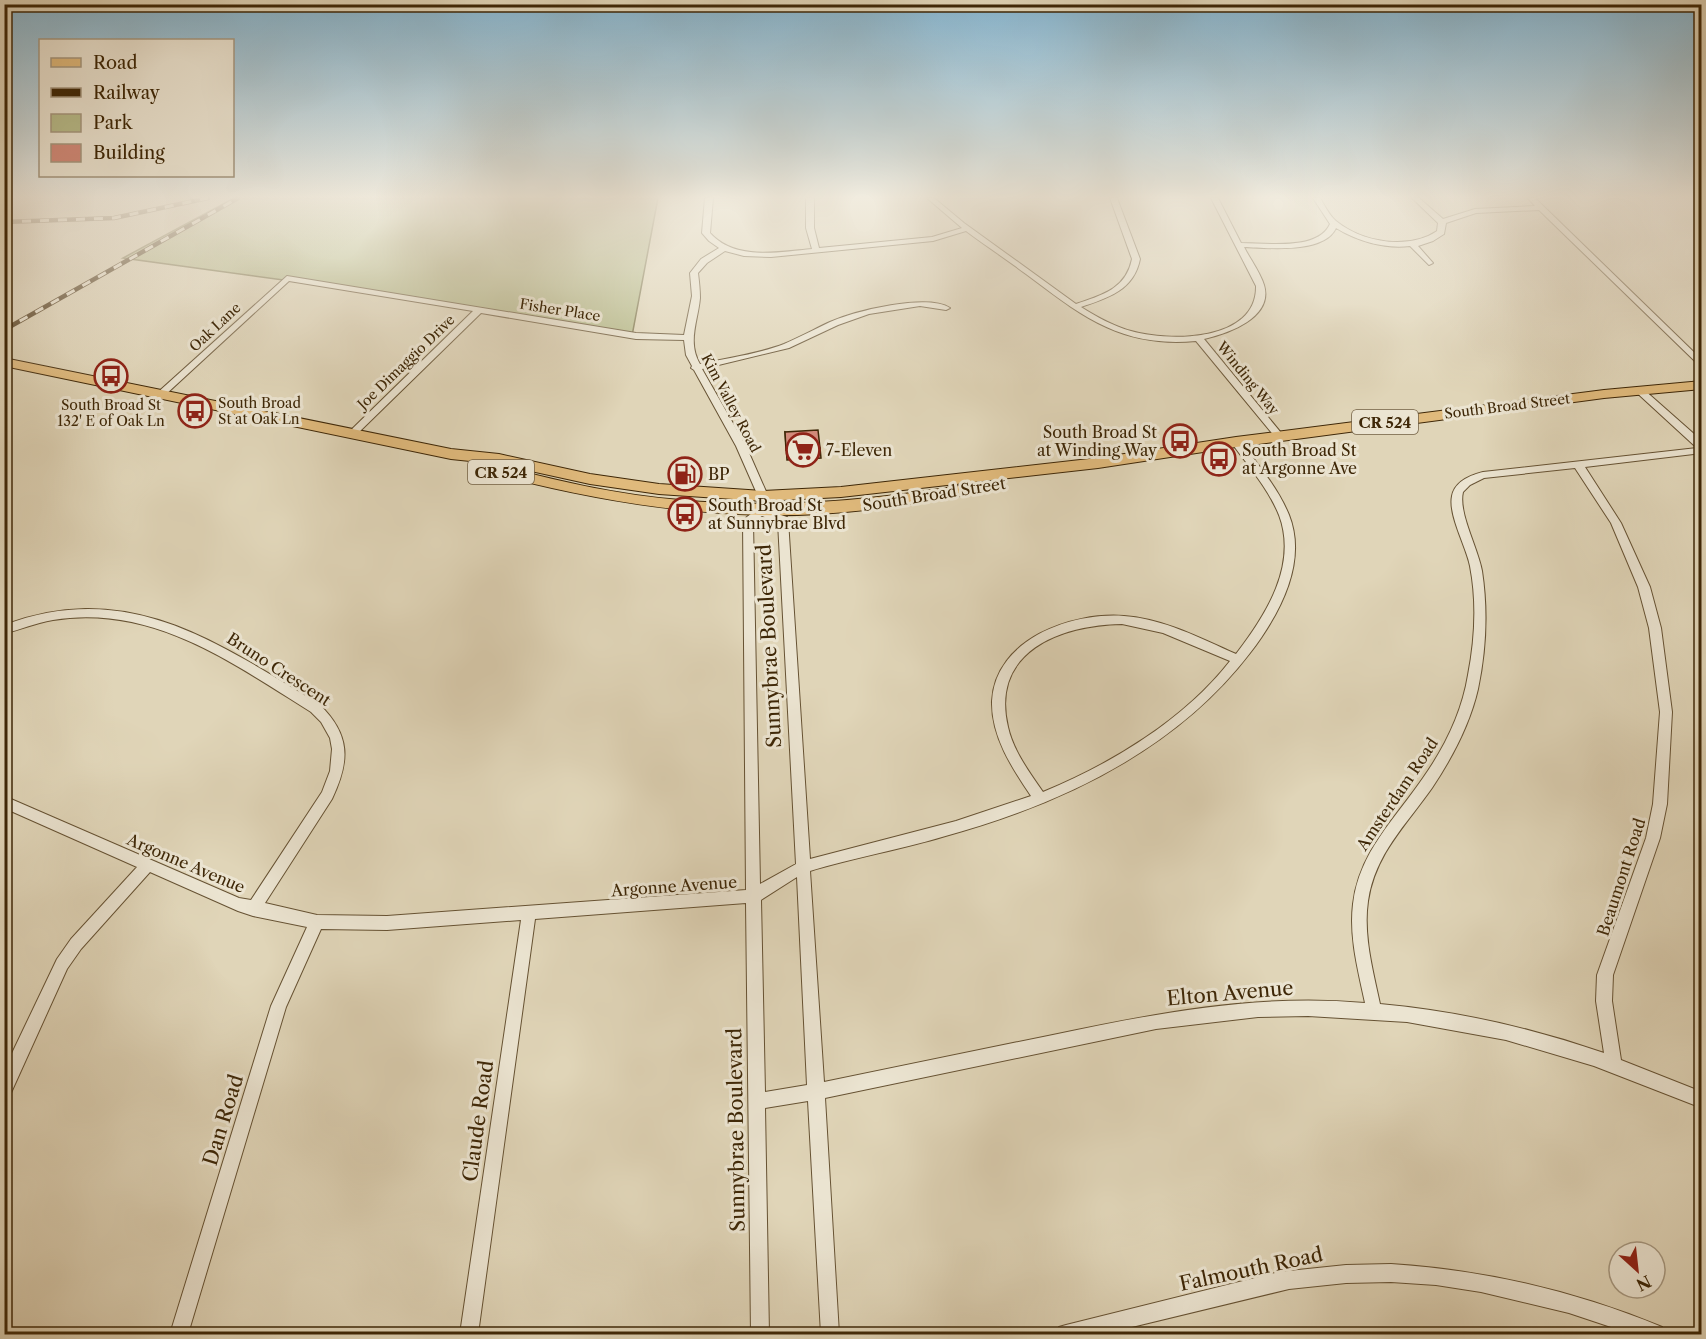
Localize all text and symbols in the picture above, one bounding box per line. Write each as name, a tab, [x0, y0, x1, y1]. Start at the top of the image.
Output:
legend	[39, 39, 234, 177]
text: Road	[93, 52, 138, 74]
text: Railway	[93, 82, 161, 104]
text: Park	[93, 112, 134, 134]
text: Building	[93, 142, 165, 164]
street label: Fisher Place	[518, 295, 602, 325]
street label: Oak Lane	[186, 299, 245, 355]
street label: Joe Dimaggio Drive	[352, 311, 459, 415]
street label: Winding Way	[1212, 337, 1283, 419]
street label: Kim Valley Road	[697, 351, 765, 456]
bus stop icon: South Broad St 132' E of Oak Ln	[93, 358, 129, 394]
street label: South Broad Street	[1443, 389, 1571, 423]
bus stop icon: South Broad St at Oak Ln	[177, 393, 213, 429]
place label: South Broad St at Oak Ln	[218, 394, 301, 428]
place label: South Broad St 132' E of Oak Ln	[57, 396, 165, 430]
road number: CR 524	[1352, 410, 1418, 434]
place label: South Broad St at Winding Way	[1037, 422, 1158, 460]
bus stop icon: South Broad St at Winding Way	[1162, 423, 1198, 459]
supermarket icon: 7-Eleven	[785, 432, 821, 468]
place label: 7-Eleven	[826, 440, 892, 460]
place label: South Broad St at Argonne Ave	[1242, 440, 1357, 478]
bus stop icon: South Broad St at Argonne Ave	[1201, 441, 1237, 477]
fuel station icon: BP	[667, 456, 703, 492]
road number: CR 524	[468, 460, 534, 484]
place label: BP	[708, 464, 730, 484]
street label: South Broad Street	[861, 473, 1007, 515]
place label: South Broad St at Sunnybrae Blvd	[708, 495, 846, 533]
bus stop icon: South Broad St at Sunnybrae Blvd	[667, 496, 703, 532]
street label: Sunnybrae Boulevard	[752, 544, 786, 748]
street label: Bruno Crescent	[223, 628, 335, 710]
street label: Amsterdam Road	[1351, 734, 1442, 855]
street label: Beaumont Road	[1593, 815, 1650, 938]
street label: Argonne Avenue	[123, 829, 248, 897]
street label: Argonne Avenue	[609, 872, 738, 900]
street label: Elton Avenue	[1166, 976, 1294, 1010]
street label: Sunnybrae Boulevard	[722, 1028, 750, 1232]
street label: Claude Road	[458, 1059, 498, 1183]
street label: Dan Road	[198, 1072, 248, 1168]
north arrow	[1607, 1240, 1667, 1300]
street label: Falmouth Road	[1177, 1242, 1325, 1296]
text: N	[1633, 1271, 1655, 1295]

